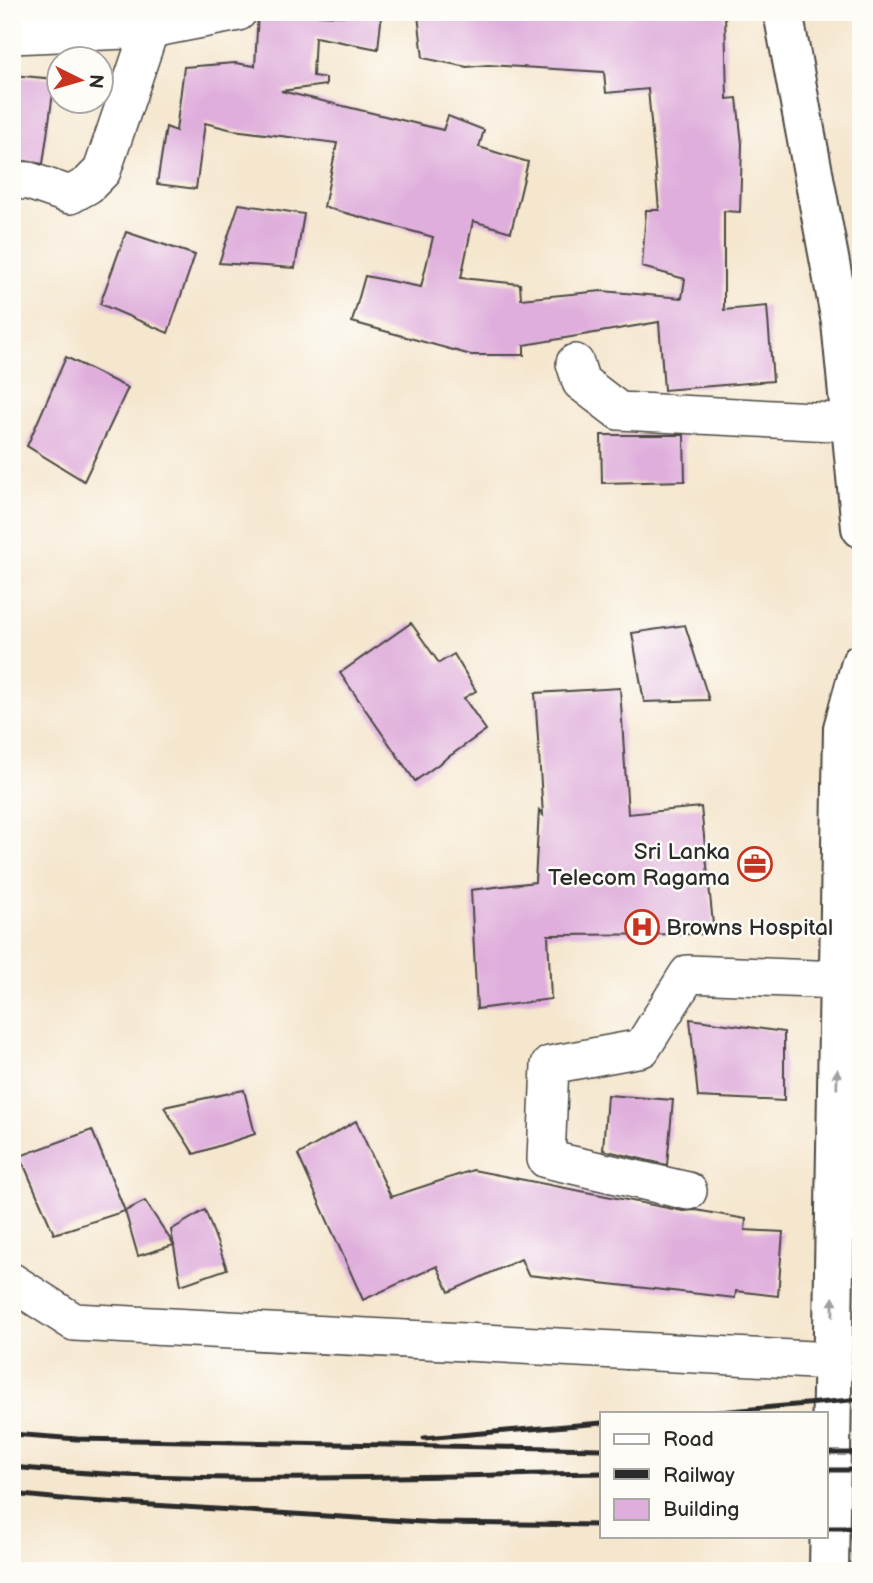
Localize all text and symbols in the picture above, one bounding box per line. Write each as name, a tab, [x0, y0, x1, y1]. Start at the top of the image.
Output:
north arrow	[46, 46, 116, 116]
text: N	[83, 73, 108, 89]
place label: Sri Lanka Telecom Ragama	[548, 838, 730, 892]
office icon: Sri Lanka Telecom Ragama	[736, 845, 774, 883]
hospital icon: Browns Hospital	[623, 908, 661, 946]
place label: Browns Hospital	[666, 914, 833, 942]
one-way arrow	[832, 1068, 843, 1090]
one-way arrow	[828, 1295, 839, 1317]
legend	[600, 1412, 828, 1538]
text: Road	[663, 1427, 714, 1452]
text: Railway	[663, 1463, 735, 1488]
text: Building	[663, 1497, 739, 1522]

